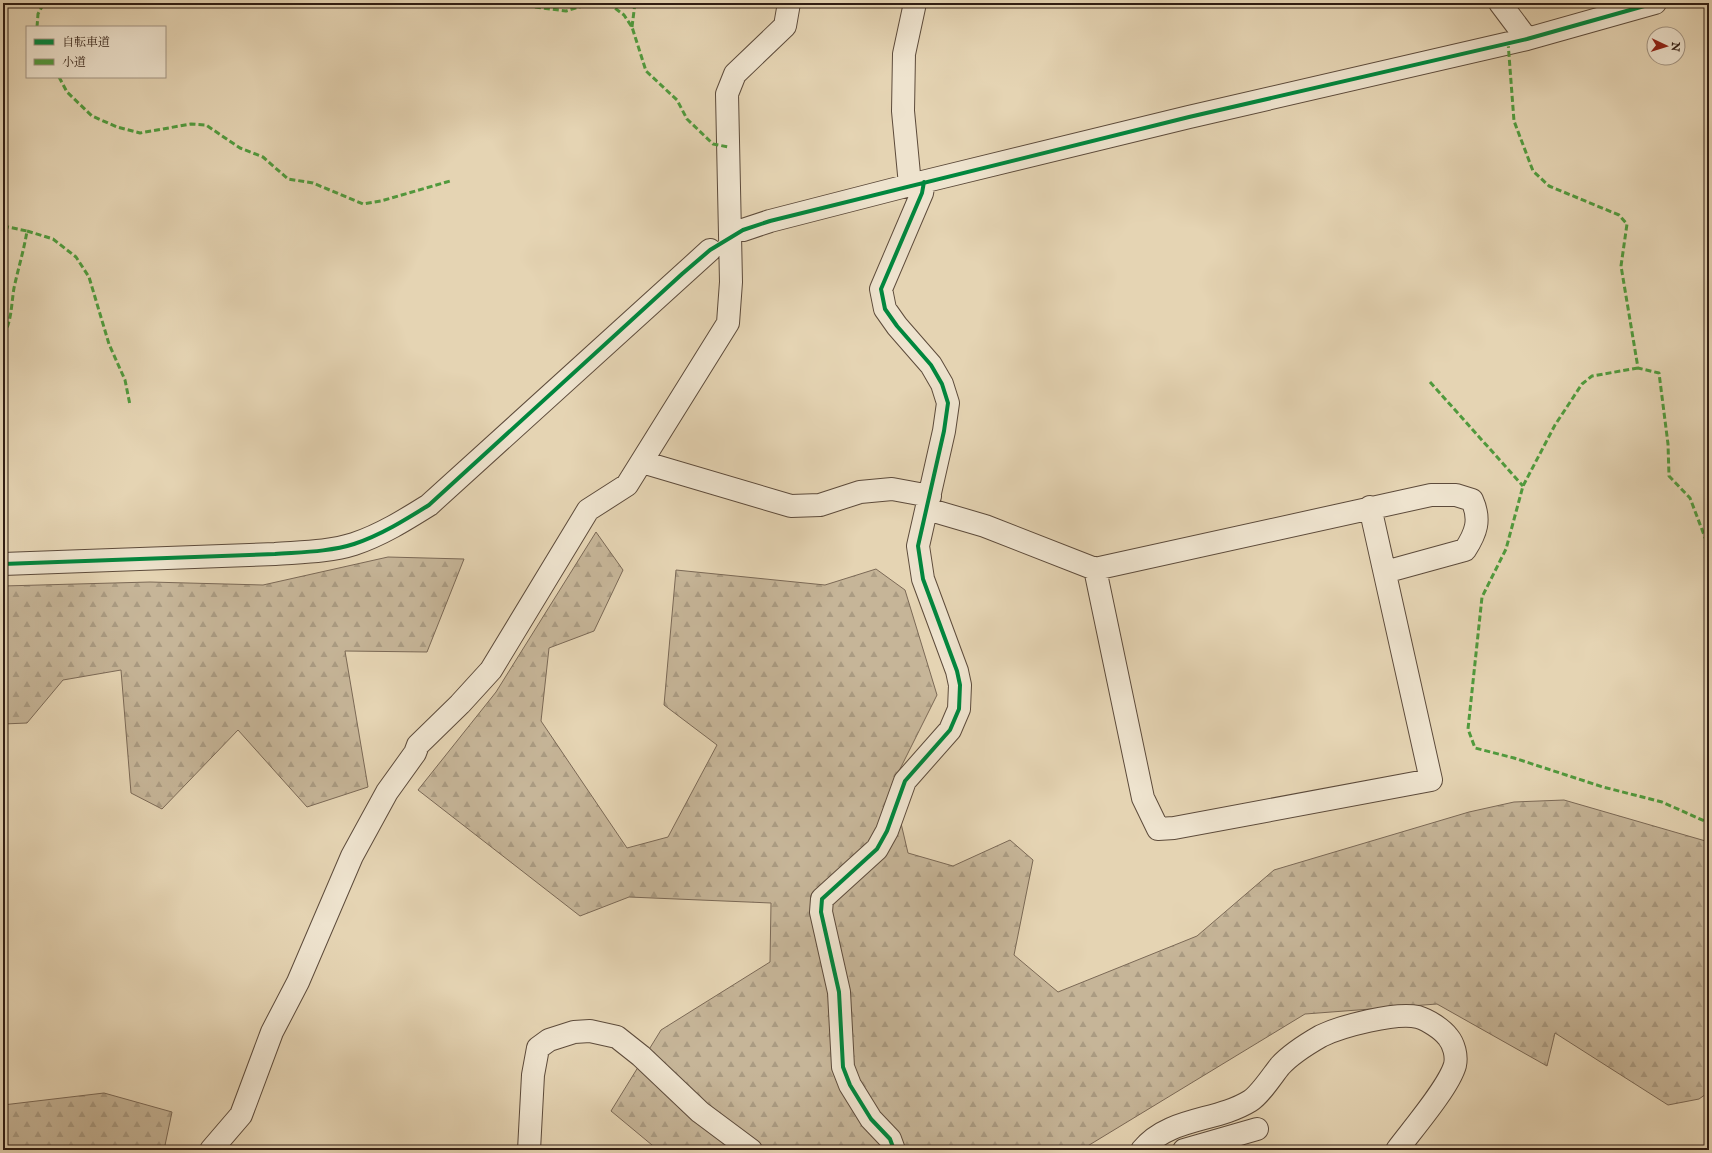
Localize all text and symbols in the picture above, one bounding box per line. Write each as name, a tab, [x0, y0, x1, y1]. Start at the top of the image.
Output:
legend	[26, 26, 166, 78]
north arrow	[1646, 26, 1686, 66]
text: 自転車道	[62, 35, 110, 50]
text: N	[1668, 40, 1682, 52]
text: 小道	[62, 55, 86, 70]

